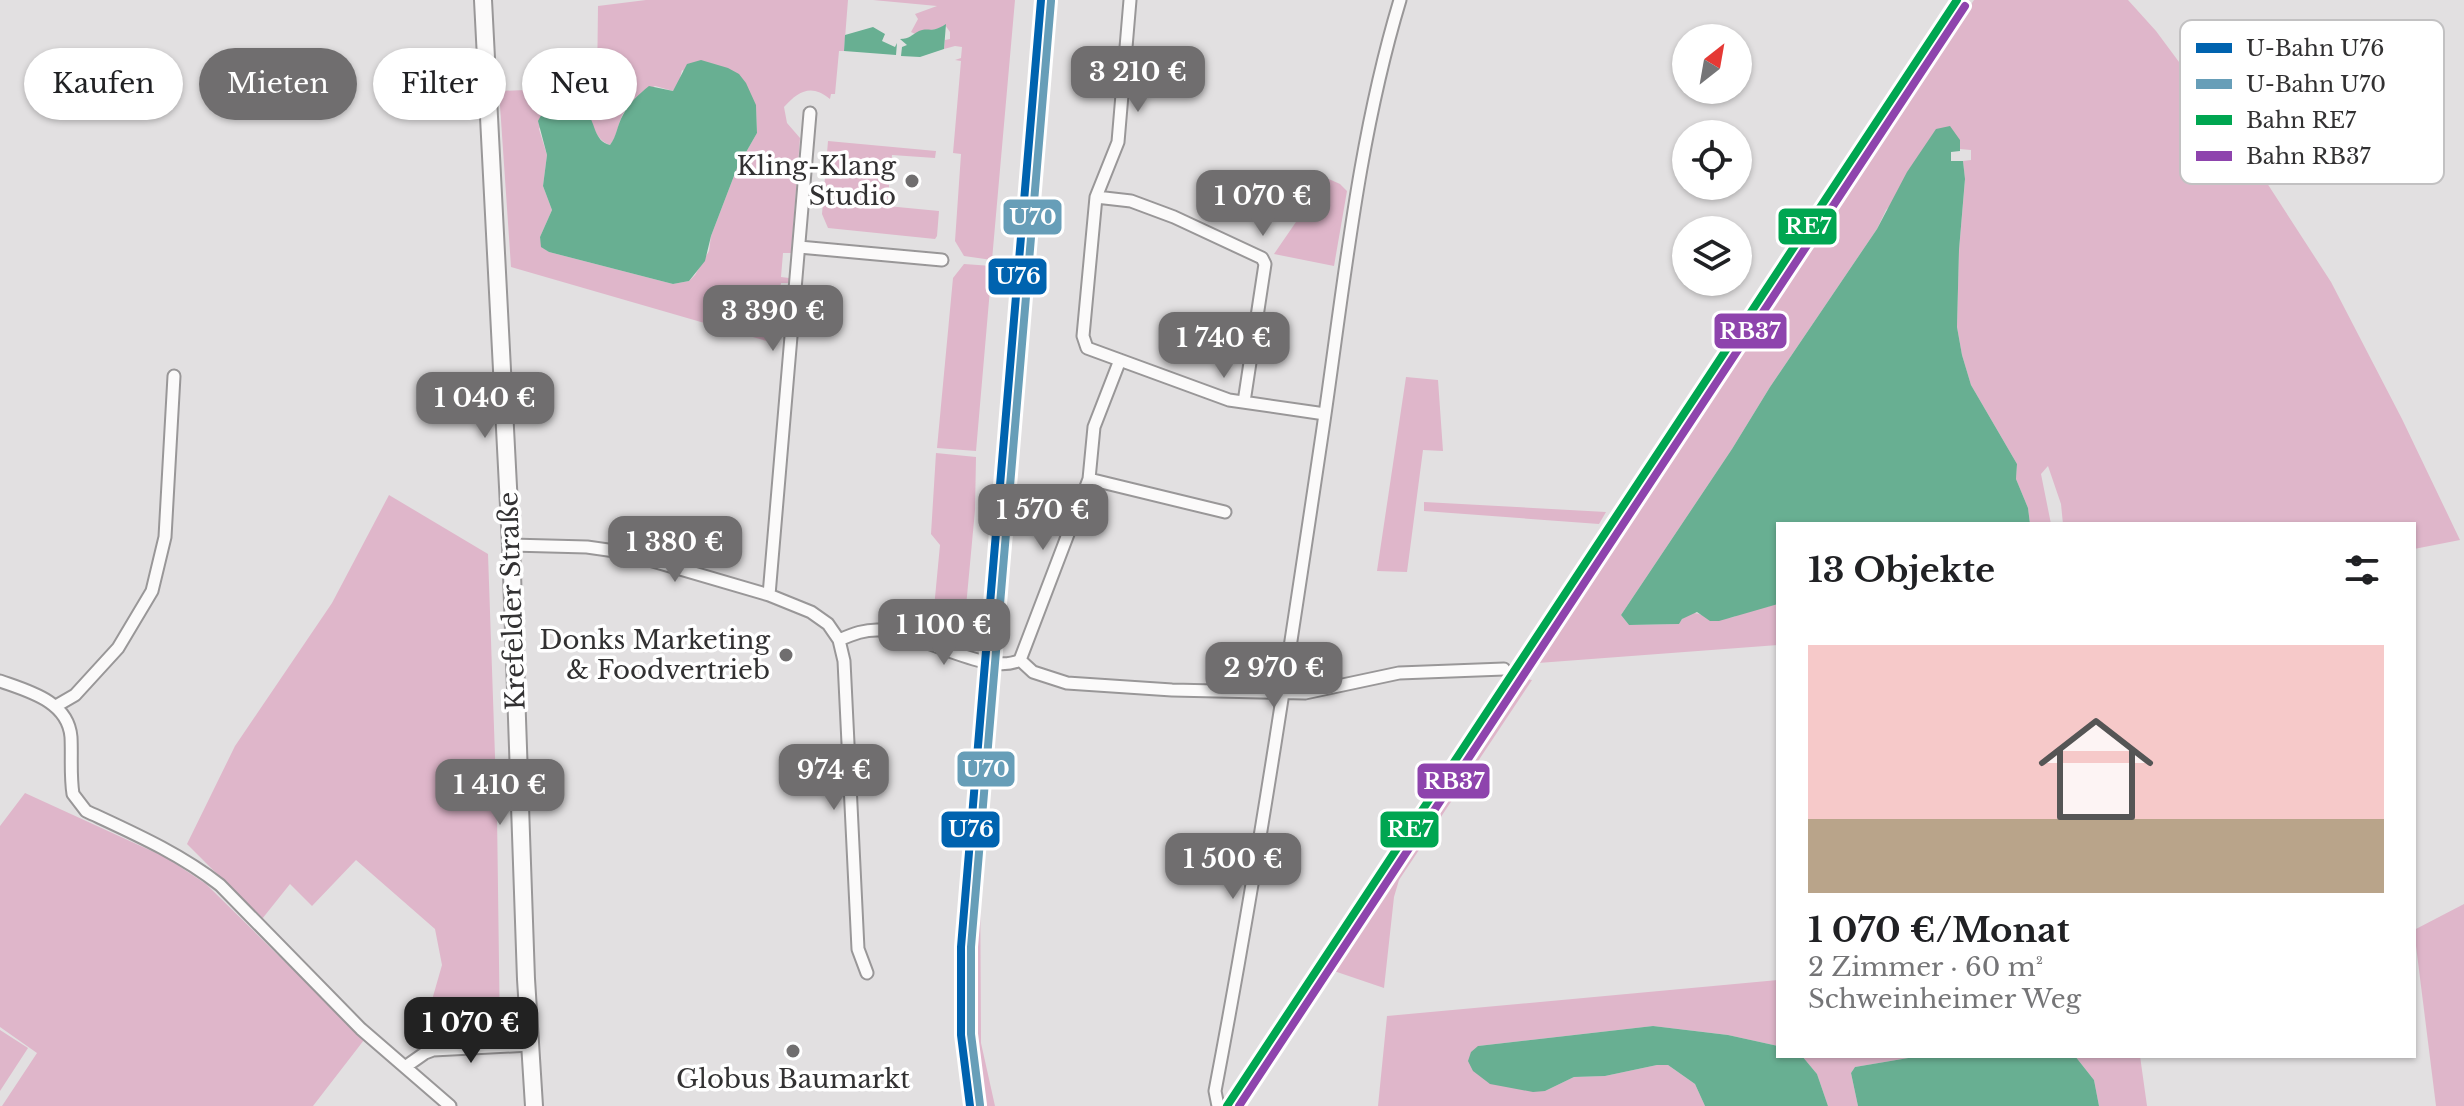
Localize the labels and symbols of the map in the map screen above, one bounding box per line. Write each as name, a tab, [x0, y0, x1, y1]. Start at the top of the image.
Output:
legend	[2180, 20, 2444, 184]
north arrow	[1672, 24, 1752, 104]
text: U-Bahn U76	[2246, 35, 2385, 62]
pin: 3 210 €	[1064, 46, 1212, 114]
text: U-Bahn U70	[2246, 71, 2386, 98]
text: Bahn RE7	[2246, 107, 2357, 134]
text: Bahn RB37	[2246, 143, 2371, 170]
place label: Kling-Klang Studio	[737, 150, 896, 212]
pin: 1 070 €	[1189, 170, 1337, 238]
marker: Kling-Klang Studio	[903, 172, 921, 190]
line badge: U70	[1002, 198, 1063, 236]
text: U70	[1009, 204, 1057, 231]
line badge: RE7	[1777, 207, 1838, 246]
text: RE7	[1785, 213, 1832, 240]
line badge: U76	[987, 257, 1048, 296]
text: U76	[995, 263, 1041, 290]
pin: 3 390 €	[699, 285, 847, 353]
pin: 1 740 €	[1150, 312, 1298, 380]
line badge: RB37	[1713, 312, 1788, 350]
text: RB37	[1720, 318, 1781, 345]
pin: 1 040 €	[411, 372, 559, 440]
pin: 1 570 €	[969, 484, 1117, 552]
street label: Krefelder Straße	[492, 491, 532, 711]
pin: 1 380 €	[601, 516, 749, 584]
pin: 1 100 €	[870, 599, 1018, 667]
place label: Donks Marketing & Foodvertrieb	[540, 624, 770, 686]
pin: 2 970 €	[1200, 642, 1348, 710]
marker: Donks Marketing & Foodvertrieb	[777, 646, 795, 664]
pin: 974 €	[778, 744, 890, 812]
line badge: U70	[956, 750, 1016, 788]
text: U70	[962, 756, 1010, 783]
pin: 1 410 €	[426, 759, 574, 827]
line badge: RB37	[1416, 762, 1491, 800]
text: RB37	[1424, 768, 1485, 795]
line badge: U76	[940, 810, 1001, 849]
line badge: RE7	[1379, 810, 1440, 849]
text: U76	[948, 816, 994, 843]
text: RE7	[1387, 816, 1434, 843]
pin: 1 500 €	[1159, 833, 1307, 901]
pin: 1 070 €	[397, 997, 545, 1065]
marker: Globus Baumarkt	[784, 1042, 802, 1060]
place label: Globus Baumarkt	[676, 1063, 910, 1095]

